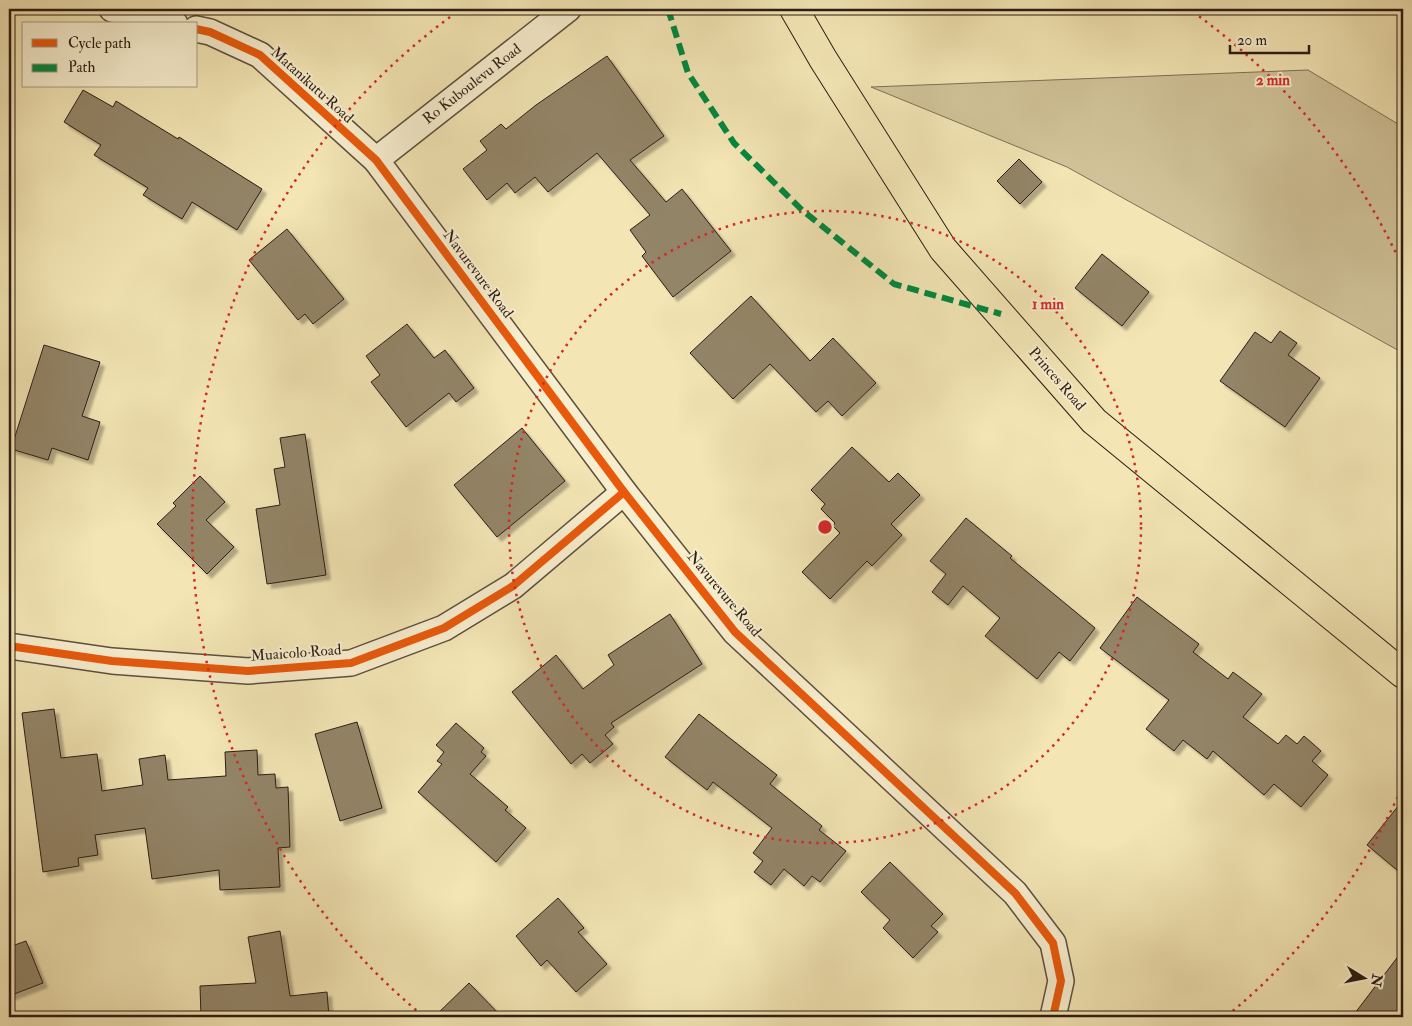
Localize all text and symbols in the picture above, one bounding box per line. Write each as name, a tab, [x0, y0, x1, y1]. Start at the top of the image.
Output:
legend	[22, 22, 198, 88]
scale bar	[1230, 22, 1308, 54]
text: 20 m	[1237, 31, 1267, 50]
text: Cycle path	[68, 34, 131, 54]
street label: Ro Kuboulevu Road	[419, 39, 526, 128]
street label: Matanikutu Road	[267, 43, 358, 128]
text: Path	[68, 58, 95, 77]
text: 2 min	[1256, 71, 1290, 90]
street label: Navurevure Road	[439, 226, 518, 322]
text: 1 min	[1032, 295, 1064, 314]
street label: Princes Road	[1024, 343, 1090, 415]
centre of rings	[816, 518, 834, 536]
street label: Navurevure Road	[683, 547, 766, 641]
street label: Muaicolo Road	[250, 640, 343, 666]
north arrow	[1340, 954, 1390, 1004]
text: N	[1367, 972, 1386, 988]

